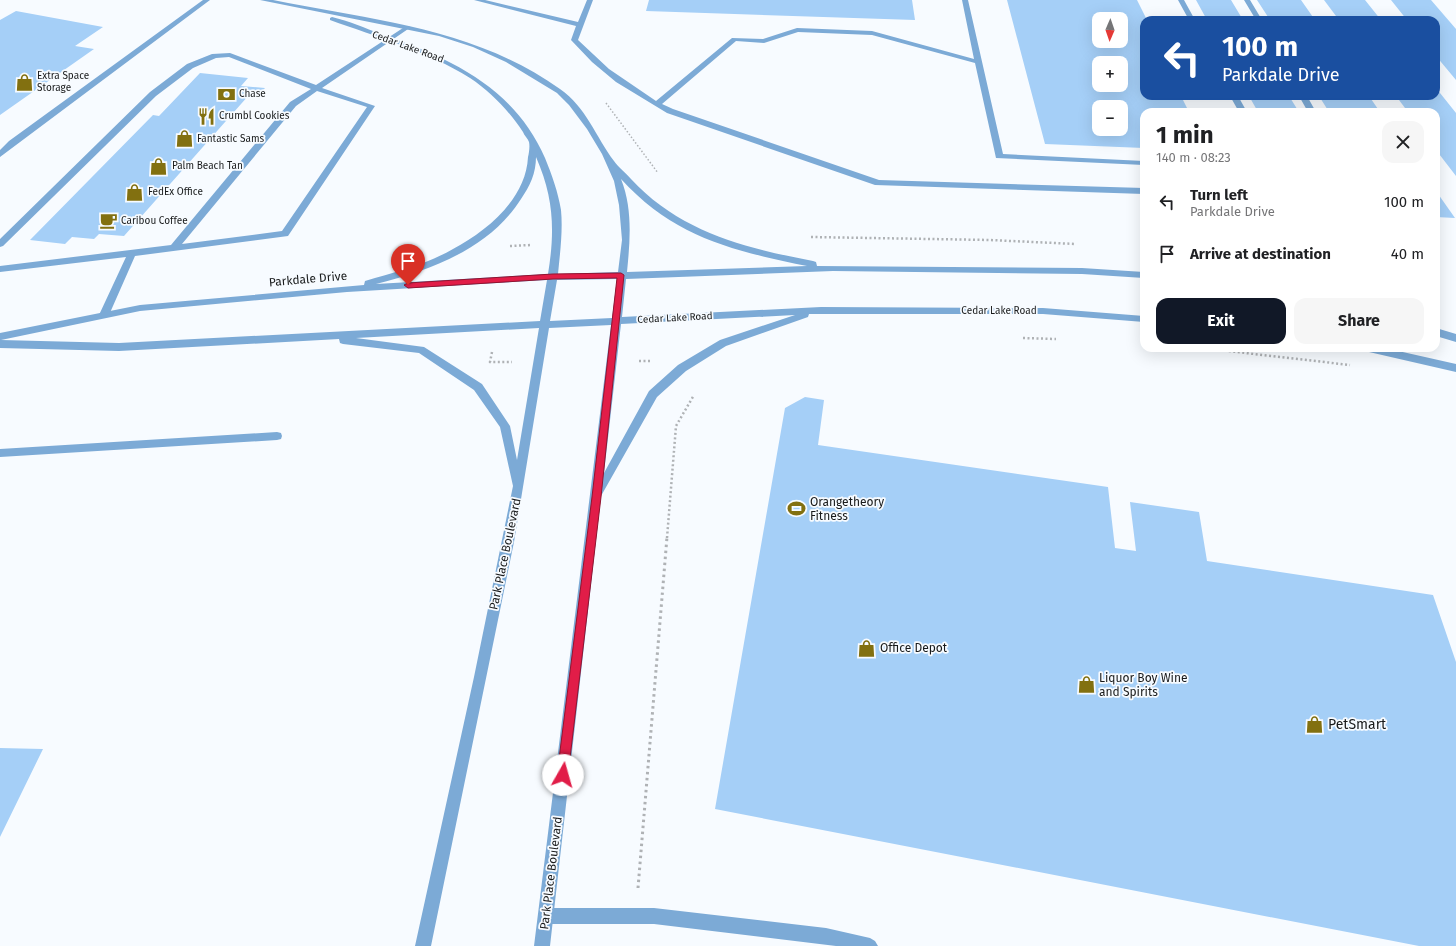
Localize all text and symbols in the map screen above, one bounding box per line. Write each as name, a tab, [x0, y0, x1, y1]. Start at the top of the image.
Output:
north arrow	[1092, 12, 1128, 48]
map controls	[1092, 12, 1128, 136]
street label: Cedar Lake Road	[371, 28, 445, 66]
text: 100 m	[1222, 30, 1298, 63]
icon: left	[1156, 32, 1208, 84]
button: +	[1092, 56, 1128, 92]
text: Parkdale Drive	[1222, 64, 1340, 86]
place label: Extra Space Storage	[37, 70, 89, 94]
shop icon: Extra Space Storage	[14, 72, 34, 92]
bank icon: Chase	[216, 84, 236, 104]
place label: Chase	[239, 88, 266, 100]
button: −	[1092, 100, 1128, 136]
restaurant icon: Crumbl Cookies	[196, 106, 216, 126]
place label: Crumbl Cookies	[219, 110, 290, 122]
text: 1 min	[1156, 121, 1214, 149]
button: close	[1382, 121, 1424, 163]
shop icon: Fantastic Sams	[174, 129, 194, 149]
place label: Fantastic Sams	[197, 133, 264, 145]
text: 140 m · 08:23	[1156, 150, 1231, 165]
shop icon: Palm Beach Tan	[149, 156, 169, 176]
place label: Palm Beach Tan	[172, 160, 243, 172]
shop icon: FedEx Office	[125, 182, 145, 202]
place label: FedEx Office	[148, 186, 203, 198]
text: Turn left	[1190, 186, 1248, 204]
icon: left	[1156, 191, 1178, 213]
text: 100 m	[1384, 193, 1424, 211]
text: Parkdale Drive	[1190, 204, 1275, 219]
cafe icon: Caribou Coffee	[98, 211, 118, 231]
place label: Caribou Coffee	[121, 215, 188, 227]
icon: arrive	[1156, 243, 1178, 265]
pin	[391, 244, 425, 285]
text: Arrive at destination	[1190, 245, 1331, 263]
text: 40 m	[1391, 245, 1424, 263]
icon: arrive	[397, 250, 419, 272]
street label: Parkdale Drive	[268, 269, 348, 289]
button: Exit	[1156, 298, 1286, 344]
button: Share	[1294, 298, 1424, 344]
street label: Cedar Lake Road	[961, 305, 1037, 317]
street label: Cedar Lake Road	[637, 310, 713, 326]
place label: Orangetheory Fitness	[810, 495, 884, 523]
street label: Park Place Boulevard	[486, 497, 524, 611]
sports icon: Orangetheory Fitness	[787, 499, 807, 519]
shop icon: Office Depot	[857, 638, 877, 658]
place label: Office Depot	[880, 641, 948, 655]
place label: Liquor Boy Wine and Spirits	[1099, 671, 1188, 699]
shop icon: Liquor Boy Wine and Spirits	[1076, 675, 1096, 695]
shop icon: PetSmart	[1305, 714, 1325, 734]
place label: PetSmart	[1328, 716, 1387, 733]
position arrow	[542, 754, 584, 796]
street label: Park Place Boulevard	[537, 816, 565, 930]

